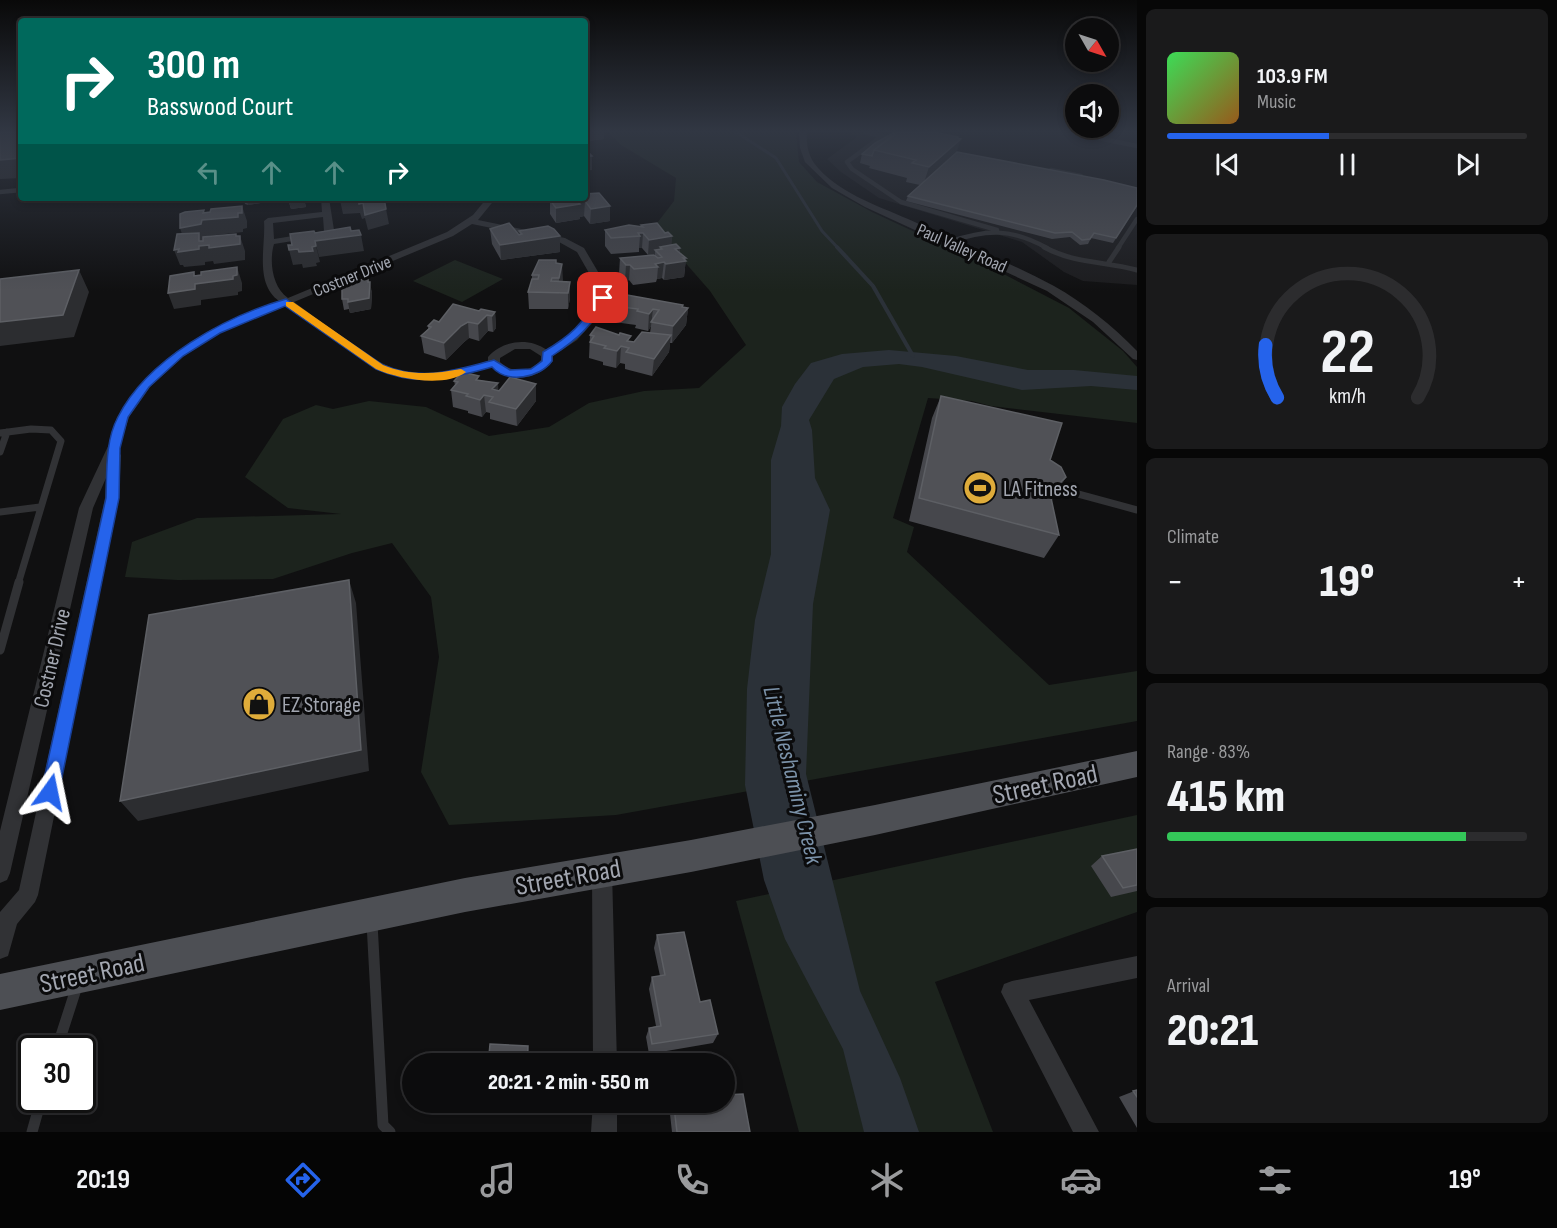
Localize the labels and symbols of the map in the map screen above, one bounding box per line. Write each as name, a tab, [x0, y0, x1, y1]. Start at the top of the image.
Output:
north arrow	[1065, 18, 1119, 72]
street label: Paul Valley Road	[914, 219, 1010, 278]
street label: Costner Drive	[310, 251, 394, 302]
pin	[577, 272, 628, 323]
sports icon: LA Fitness	[962, 470, 998, 506]
place label: LA Fitness	[1003, 476, 1078, 503]
street label: Costner Drive	[28, 606, 77, 710]
water label: Little Neshaminy Creek	[756, 683, 829, 868]
shop icon: EZ Storage	[241, 686, 277, 722]
place label: EZ Storage	[282, 692, 361, 719]
street label: Street Road	[990, 758, 1100, 812]
position arrow	[18, 760, 82, 824]
street label: Street Road	[513, 853, 623, 903]
street label: Street Road	[37, 947, 147, 1001]
speed limit sign: 30	[18, 1035, 96, 1113]

